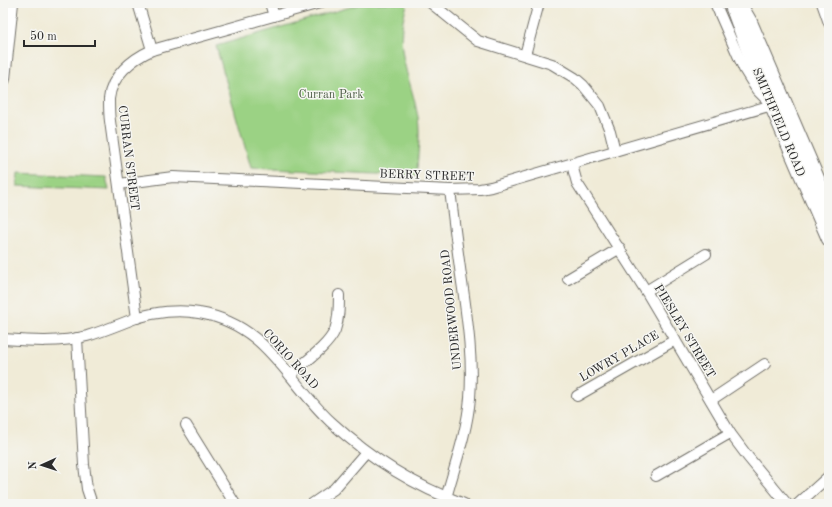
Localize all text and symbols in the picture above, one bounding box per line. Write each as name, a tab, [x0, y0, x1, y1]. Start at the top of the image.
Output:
scale bar	[24, 22, 95, 48]
text: 50 m	[30, 30, 57, 43]
street label: SMITHFIELD ROAD	[750, 66, 806, 179]
park label: Curran Park	[299, 89, 363, 101]
street label: CURRAN STREET	[116, 105, 140, 212]
street label: BERRY STREET	[379, 168, 475, 184]
street label: UNDERWOOD ROAD	[440, 249, 464, 371]
street label: PIESLEY STREET	[652, 283, 717, 380]
street label: CORIO ROAD	[260, 327, 320, 392]
street label: LOWRY PLACE	[578, 329, 661, 384]
north arrow	[22, 445, 62, 485]
text: N	[28, 460, 39, 470]

